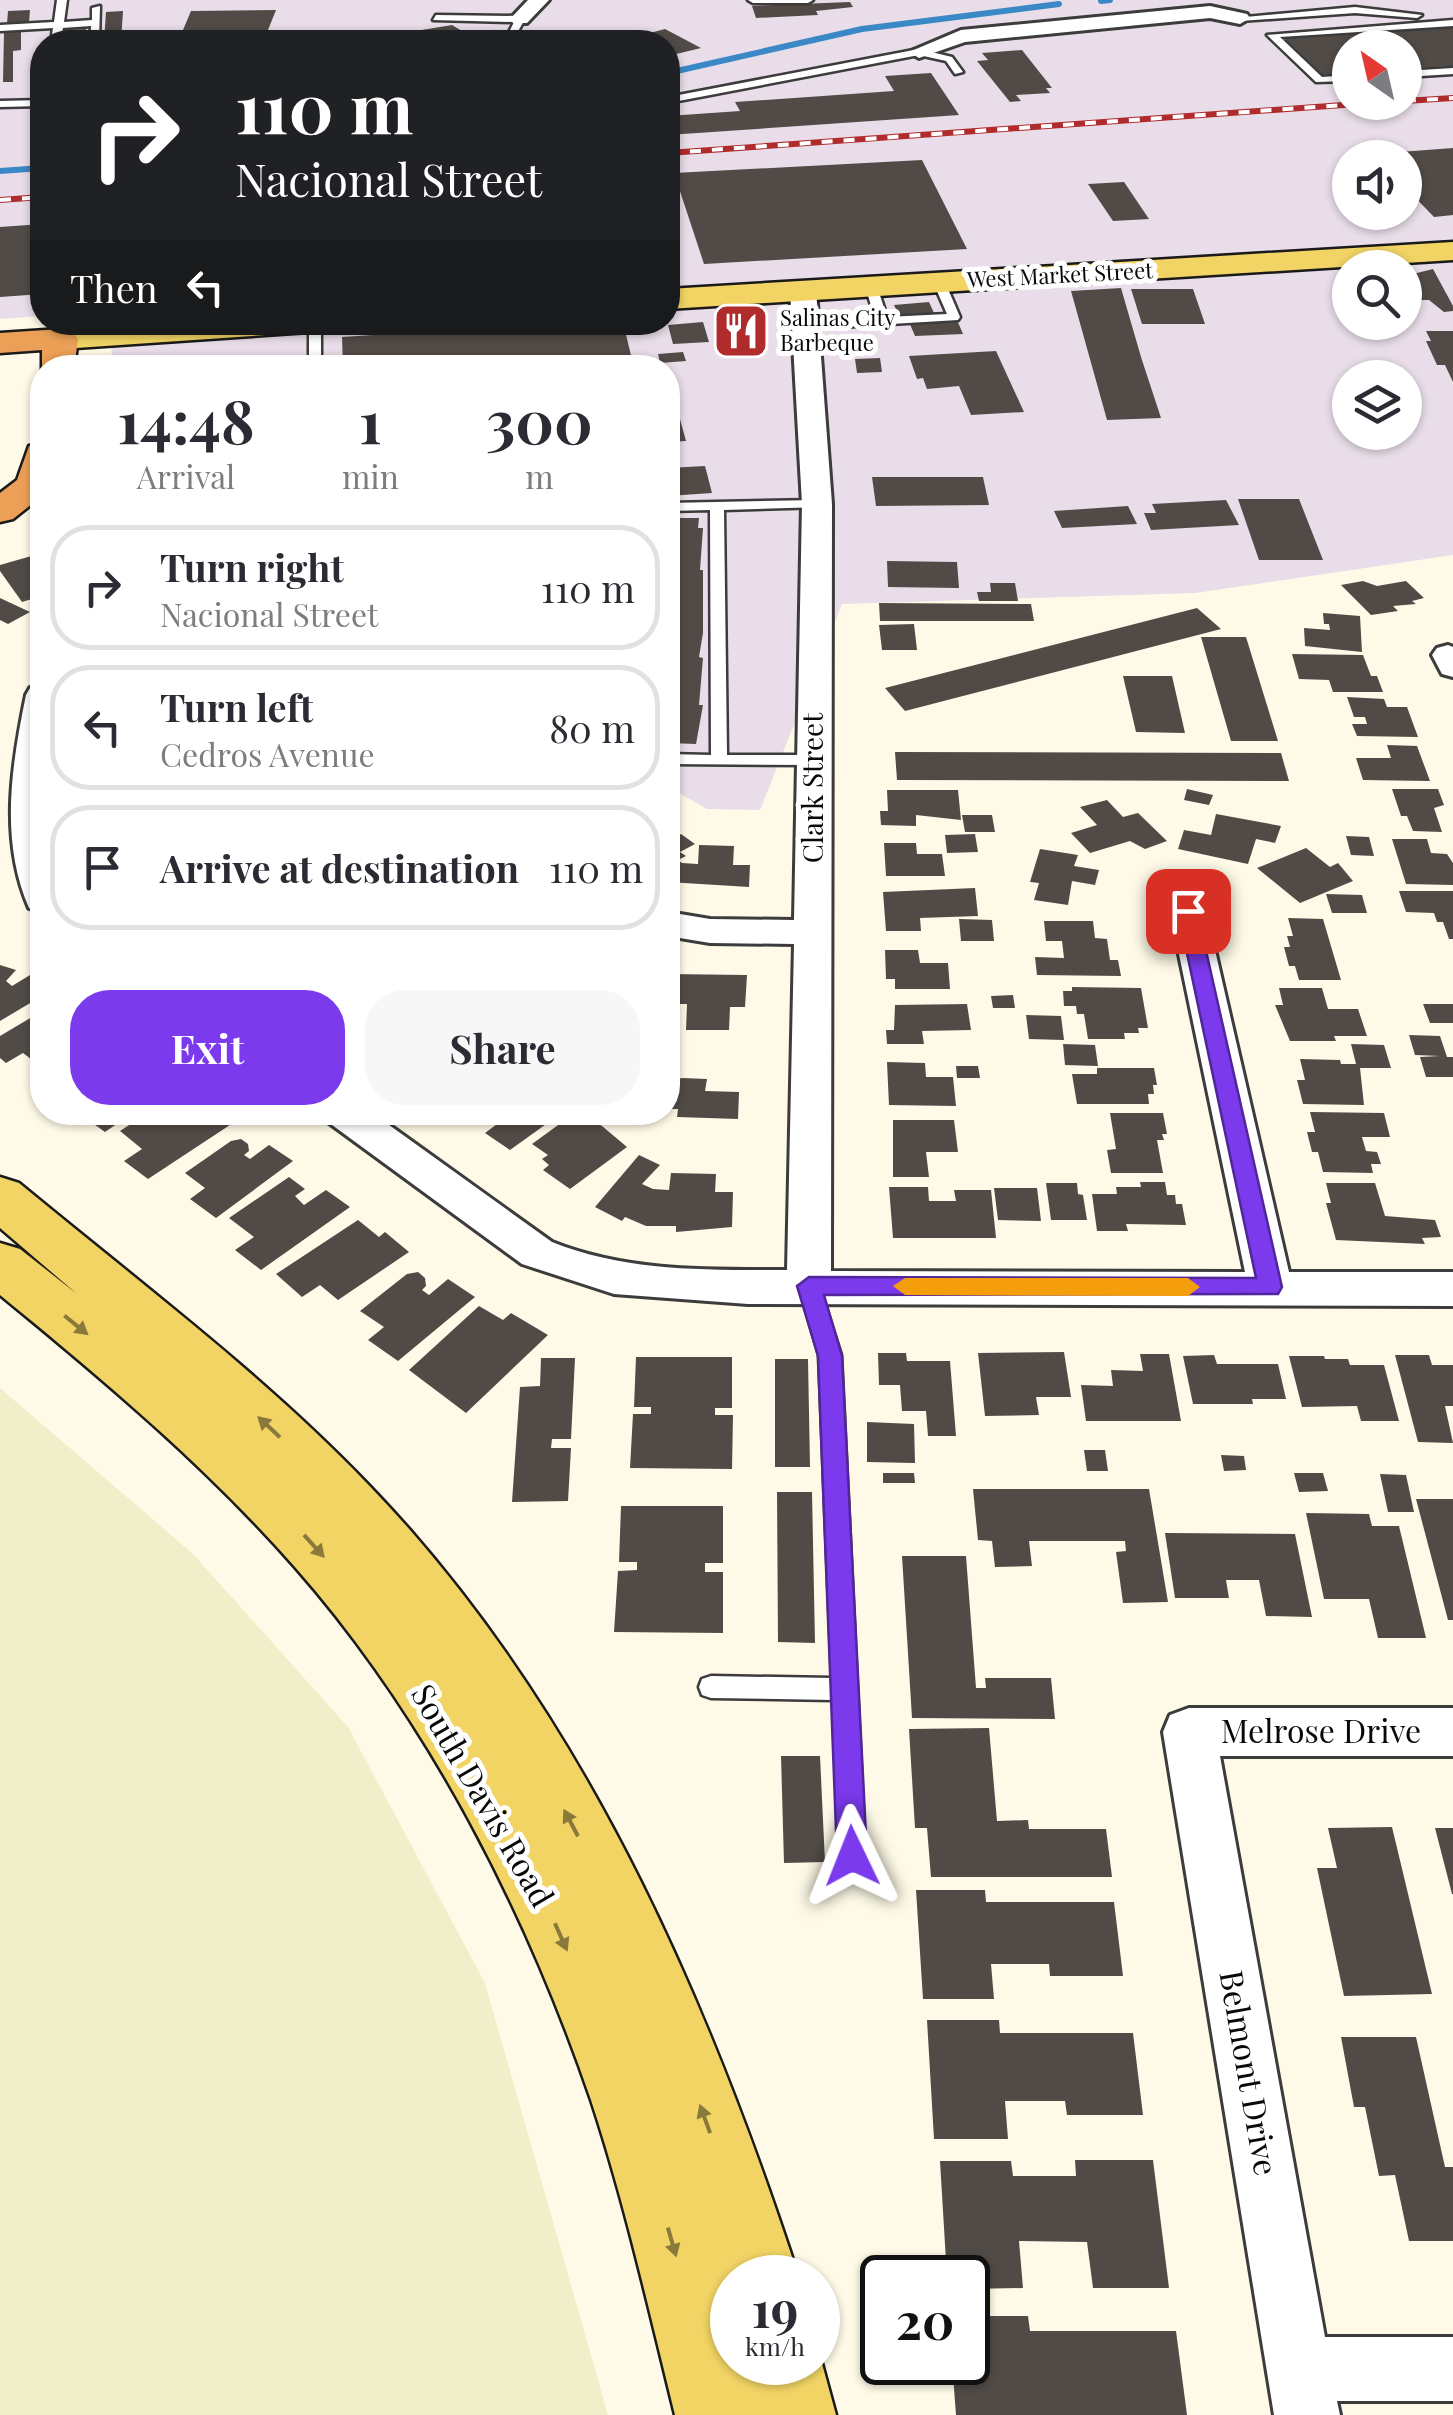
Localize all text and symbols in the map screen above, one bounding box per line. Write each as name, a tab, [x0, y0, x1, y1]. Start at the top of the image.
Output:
north arrow	[1332, 30, 1422, 120]
map controls	[1332, 30, 1422, 450]
text: 110 m	[235, 58, 413, 152]
icon: right	[70, 70, 200, 200]
button: sound	[1332, 140, 1422, 230]
text: Nacional Street	[235, 148, 542, 208]
button: search	[1332, 250, 1422, 340]
street label: West Market Street	[965, 254, 1155, 294]
icon: left	[178, 260, 233, 315]
text: Then	[70, 262, 158, 313]
restaurant icon: Salinas City Barbeque	[711, 301, 771, 361]
place label: Salinas City Barbeque	[780, 302, 895, 357]
button: layers	[1332, 360, 1422, 450]
text: 14:48	[117, 379, 255, 459]
text: 1	[359, 379, 382, 459]
text: 300	[486, 379, 593, 459]
text: Arrival	[137, 454, 235, 497]
text: min	[342, 454, 399, 497]
text: m	[525, 454, 554, 497]
text: Turn right	[160, 541, 344, 592]
icon: right	[75, 560, 130, 615]
text: 110 m	[541, 562, 635, 613]
text: Nacional Street	[160, 592, 378, 635]
text: Turn left	[160, 681, 313, 732]
icon: left	[75, 700, 130, 755]
text: 80 m	[549, 702, 635, 753]
street label: Clark Street	[793, 712, 830, 863]
text: Cedros Avenue	[160, 732, 375, 775]
icon: arrive	[75, 840, 130, 895]
text: Arrive at destination	[160, 842, 519, 893]
text: 110 m	[549, 842, 643, 893]
pin	[1146, 869, 1231, 954]
icon: arrive	[1161, 884, 1216, 939]
button: Exit	[70, 990, 345, 1105]
button: Share	[365, 990, 640, 1105]
one-way arrow	[63, 1314, 88, 1335]
one-way arrow	[257, 1417, 282, 1439]
one-way arrow	[302, 1533, 324, 1558]
street label: South Davis Road	[403, 1676, 565, 1914]
street label: Melrose Drive	[1221, 1708, 1421, 1751]
position arrow	[800, 1804, 904, 1908]
one-way arrow	[563, 1809, 580, 1838]
one-way arrow	[553, 1923, 570, 1952]
street label: Belmont Drive	[1211, 1967, 1290, 2178]
one-way arrow	[697, 2103, 712, 2133]
one-way arrow	[665, 2227, 681, 2258]
speed limit sign: 20	[860, 2255, 990, 2385]
text: 19	[752, 2274, 798, 2341]
text: km/h	[745, 2329, 805, 2362]

